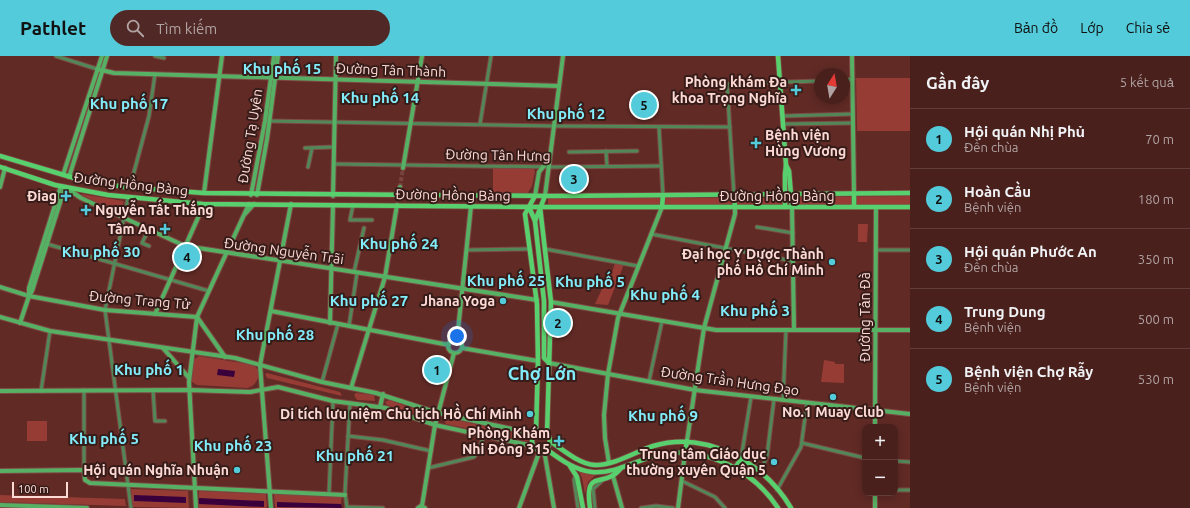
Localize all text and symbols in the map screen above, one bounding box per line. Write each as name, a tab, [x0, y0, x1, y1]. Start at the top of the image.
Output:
search box	[110, 10, 390, 46]
text: Pathlet	[20, 17, 86, 39]
icon: search	[124, 17, 146, 39]
text: Tìm kiếm	[156, 20, 217, 37]
text: Bản đồ	[1014, 20, 1058, 36]
text: Lớp	[1080, 20, 1104, 36]
text: Chia sẻ	[1126, 20, 1170, 36]
district label: Khu phố 15	[243, 58, 321, 77]
street label: Đường Tân Thành	[336, 60, 446, 80]
north arrow	[814, 68, 850, 104]
text: Gần đây	[926, 73, 989, 92]
place label: Phòng khám Đa khoa Trọng Nghĩa	[672, 74, 787, 106]
text: 5 kết quả	[1120, 75, 1174, 89]
marker: Phòng khám Đa khoa Trọng Nghĩa	[790, 84, 802, 96]
district label: Khu phố 14	[341, 87, 419, 106]
street label: Đường Tạ Uyên	[235, 88, 265, 184]
pin: 5	[631, 90, 657, 120]
district label: Khu phố 17	[90, 93, 168, 112]
district label: Khu phố 12	[527, 103, 605, 122]
text: Hội quán Nhị Phủ	[964, 123, 1085, 140]
place label: Bệnh viện Hùng Vương	[765, 127, 846, 159]
text: 1	[935, 132, 943, 146]
text: 70 m	[1145, 132, 1174, 146]
marker: Bệnh viện Hùng Vương	[750, 137, 762, 149]
text: Đền chùa	[964, 140, 1019, 154]
street label: Đường Tân Hưng	[445, 146, 551, 164]
pin: 3	[561, 164, 587, 194]
street label: Đường Hồng Bàng	[73, 167, 189, 199]
text: Hoàn Cầu	[964, 183, 1031, 200]
street label: Đường Hồng Bàng	[395, 184, 511, 204]
street label: Đường Hồng Bàng	[719, 186, 835, 204]
place label: Điag	[27, 188, 57, 204]
marker: Điag	[60, 190, 72, 202]
text: 2	[935, 192, 943, 206]
text: 180 m	[1138, 192, 1174, 206]
place label: Nguyễn Tất Thắng	[95, 199, 214, 218]
text: Bệnh viện	[964, 200, 1021, 214]
marker: Nguyễn Tất Thắng	[80, 204, 92, 216]
place label: Tâm An	[108, 221, 156, 237]
marker: Tâm An	[159, 223, 171, 235]
street label: Đường Nguyễn Trãi	[223, 232, 345, 267]
district label: Khu phố 24	[360, 233, 438, 252]
district label: Khu phố 30	[62, 241, 140, 260]
pin: 4	[174, 242, 200, 272]
text: Hội quán Phước An	[964, 243, 1097, 260]
place label: Đại học Y Dược Thành phố Hồ Chí Minh	[682, 246, 824, 278]
text: 3	[935, 252, 943, 266]
text: 350 m	[1138, 252, 1174, 266]
marker: Đại học Y Dược Thành phố Hồ Chí Minh	[827, 257, 837, 267]
text: Đền chùa	[964, 260, 1019, 274]
district label: Khu phố 25	[467, 270, 545, 289]
district label: Khu phố 5	[555, 271, 625, 290]
street label: Đường Tản Đà	[857, 272, 873, 362]
district label: Khu phố 4	[630, 284, 700, 303]
street label: Đường Trang Tử	[88, 288, 192, 312]
district label: Khu phố 27	[330, 290, 408, 309]
place label: Jhana Yoga	[421, 293, 495, 309]
marker: Jhana Yoga	[498, 296, 508, 306]
district label: Khu phố 3	[720, 300, 790, 319]
text: Trung Dung	[964, 303, 1046, 320]
pin: 2	[545, 308, 571, 338]
text: 4	[935, 312, 943, 326]
text: 500 m	[1138, 312, 1174, 326]
text: Bệnh viện	[964, 320, 1021, 334]
district label: Khu phố 28	[236, 324, 314, 343]
your location	[447, 326, 467, 346]
pin: 1	[424, 355, 450, 385]
district label: Khu phố 1	[114, 359, 184, 378]
street label: Đường Trần Hưng Đạo	[660, 361, 801, 399]
district label: Chợ Lớn	[508, 363, 576, 383]
text: Bệnh viện Chợ Rẫy	[964, 363, 1093, 380]
text: 5	[935, 372, 943, 386]
text: 530 m	[1138, 372, 1174, 386]
text: Bệnh viện	[964, 380, 1021, 394]
marker: No.1 Muay Club	[828, 392, 838, 402]
place label: Di tích lưu niệm Chủ tịch Hồ Chí Minh	[280, 403, 522, 422]
place label: No.1 Muay Club	[782, 404, 884, 420]
district label: Khu phố 9	[628, 405, 698, 424]
marker: Di tích lưu niệm Chủ tịch Hồ Chí Minh	[525, 409, 535, 419]
map controls	[862, 424, 898, 496]
button: +	[862, 424, 898, 460]
place label: Phòng Khám Nhi Đồng 315	[462, 425, 550, 457]
district label: Khu phố 5	[69, 428, 139, 447]
district label: Khu phố 23	[194, 435, 272, 454]
marker: Phòng Khám Nhi Đồng 315	[553, 435, 565, 447]
district label: Khu phố 21	[316, 445, 394, 464]
place label: Trung tâm Giáo dục thường xuyên Quận 5	[626, 446, 766, 478]
marker: Trung tâm Giáo dục thường xuyên Quận 5	[769, 457, 779, 467]
button: −	[862, 460, 898, 496]
place label: Hội quán Nghĩa Nhuận	[83, 462, 229, 478]
marker: Hội quán Nghĩa Nhuận	[232, 465, 242, 475]
scale bar	[12, 480, 68, 499]
text: 100 m	[18, 483, 49, 495]

